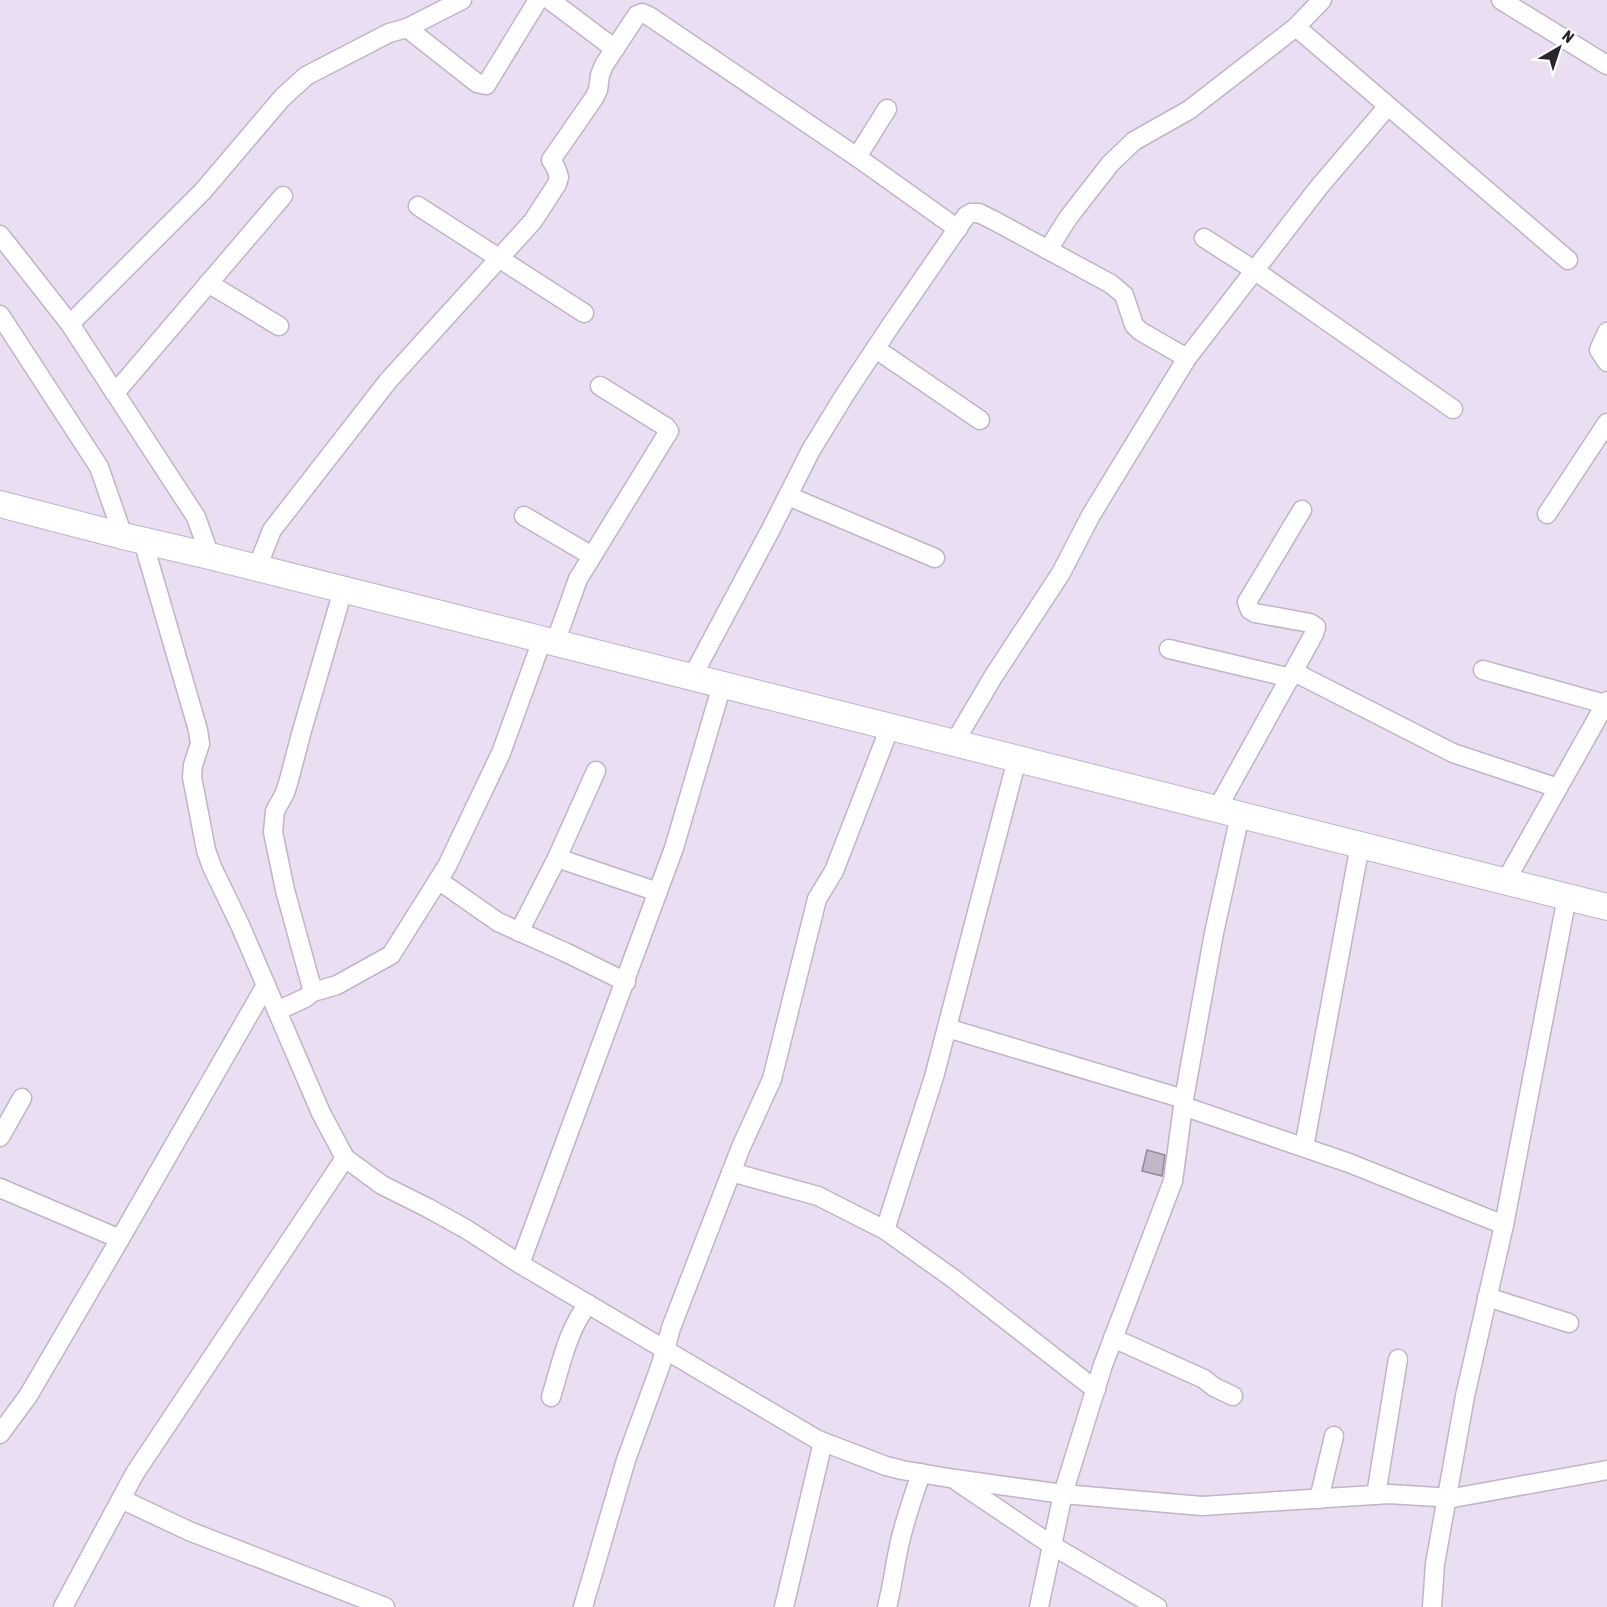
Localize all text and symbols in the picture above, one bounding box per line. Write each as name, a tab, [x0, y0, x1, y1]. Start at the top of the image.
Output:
north arrow	[1529, 18, 1589, 78]
text: N	[1559, 26, 1578, 46]

